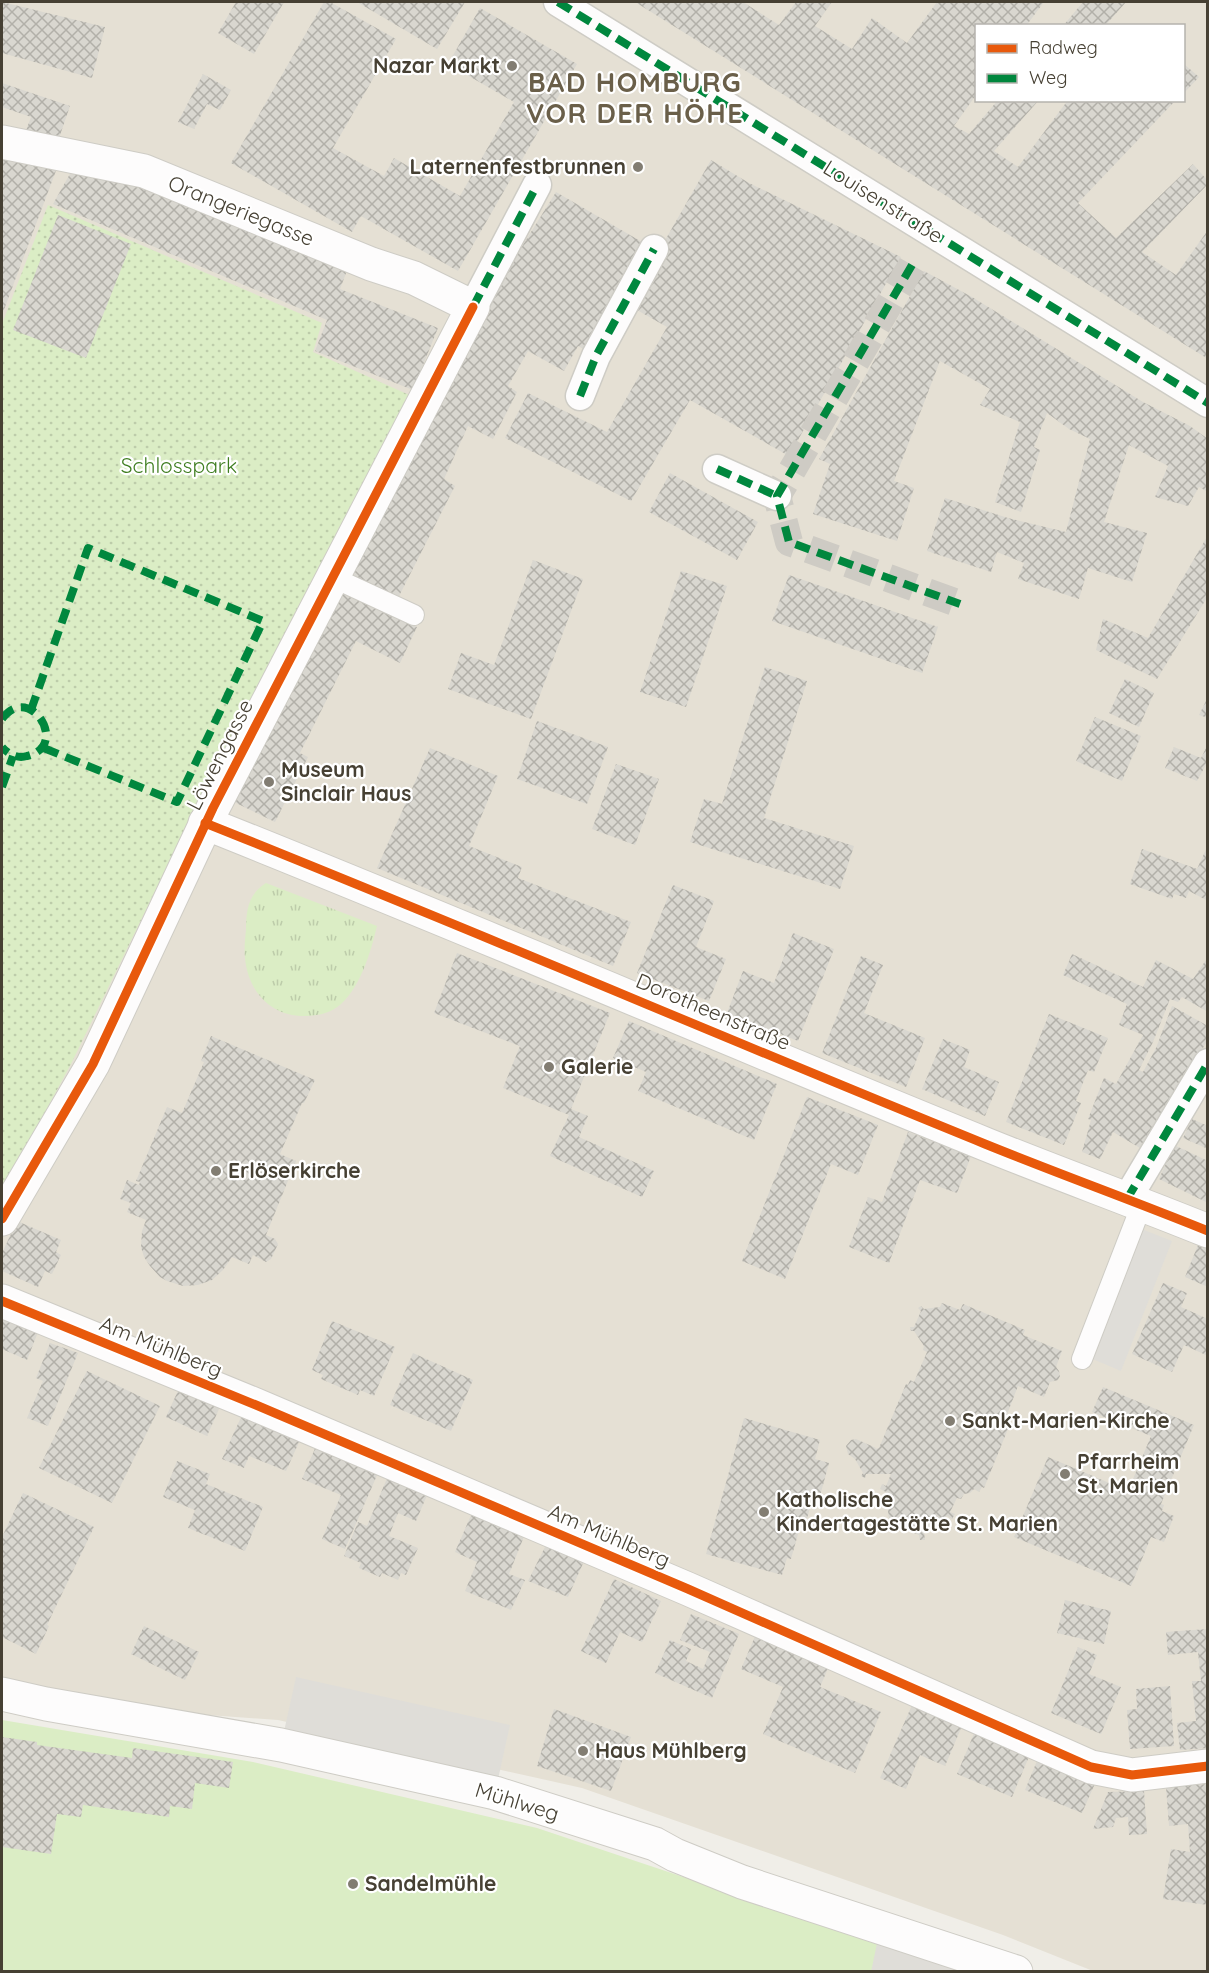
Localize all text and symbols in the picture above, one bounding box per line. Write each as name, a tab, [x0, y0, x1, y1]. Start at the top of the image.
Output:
legend	[975, 24, 1185, 102]
text: Radweg	[1029, 36, 1098, 59]
place label: Nazar Markt	[373, 52, 500, 78]
marker: Nazar Markt	[505, 59, 519, 73]
district label: BAD HOMBURG VOR DER HÖHE	[526, 65, 744, 130]
text: Weg	[1029, 66, 1067, 89]
place label: Laternenfestbrunnen	[409, 153, 626, 179]
street label: Louisenstraße	[819, 154, 948, 248]
marker: Laternenfestbrunnen	[631, 160, 645, 174]
street label: Orangeriegasse	[165, 169, 318, 251]
park label: Schlosspark	[121, 452, 237, 478]
street label: Löwengasse	[180, 695, 258, 814]
place label: Museum Sinclair Haus	[281, 756, 411, 806]
marker: Museum Sinclair Haus	[262, 775, 276, 789]
street label: Dorotheenstraße	[632, 967, 795, 1055]
place label: Galerie	[561, 1053, 633, 1079]
marker: Galerie	[542, 1060, 556, 1074]
place label: Erlöserkirche	[228, 1157, 361, 1183]
marker: Erlöserkirche	[209, 1164, 223, 1178]
street label: Am Mühlberg	[96, 1310, 227, 1382]
place label: Sankt-Marien-Kirche	[962, 1407, 1170, 1433]
marker: Sankt-Marien-Kirche	[943, 1414, 957, 1428]
place label: Pfarrheim St. Marien	[1077, 1448, 1179, 1498]
marker: Pfarrheim St. Marien	[1058, 1467, 1072, 1481]
place label: Katholische Kindertagestätte St. Marien	[776, 1486, 1058, 1536]
street label: Am Mühlberg	[544, 1498, 674, 1572]
marker: Katholische Kindertagestätte St. Marien	[757, 1505, 771, 1519]
place label: Haus Mühlberg	[595, 1737, 747, 1763]
marker: Haus Mühlberg	[576, 1744, 590, 1758]
street label: Mühlweg	[472, 1776, 562, 1826]
place label: Sandelmühle	[365, 1870, 496, 1896]
marker: Sandelmühle	[346, 1877, 360, 1891]

